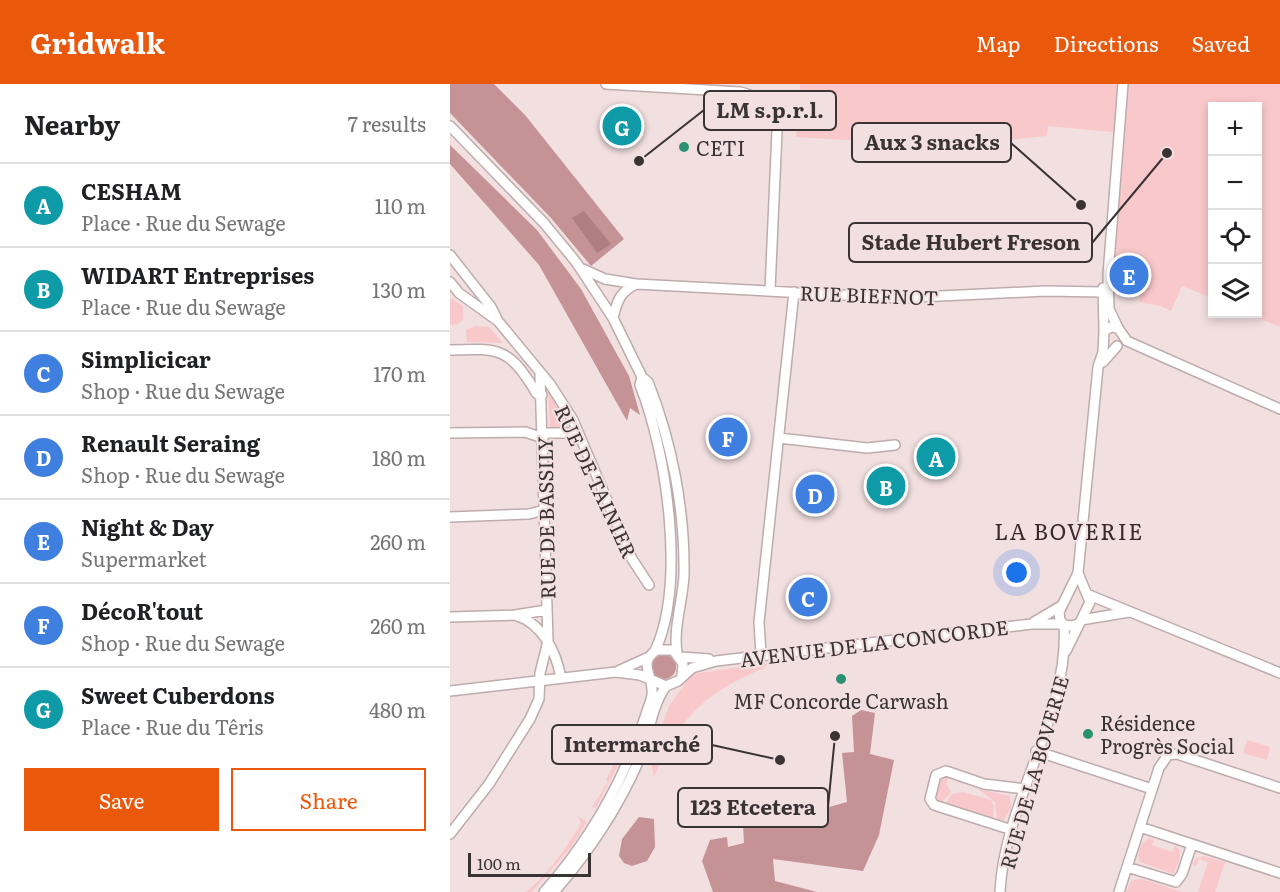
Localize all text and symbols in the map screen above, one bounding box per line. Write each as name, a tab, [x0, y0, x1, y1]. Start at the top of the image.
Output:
text: Gridwalk	[30, 21, 165, 63]
text: Map	[976, 27, 1021, 58]
text: Directions	[1054, 27, 1159, 58]
text: Saved	[1192, 27, 1250, 58]
callout: LM s.p.r.l.	[704, 91, 836, 130]
text: LM s.p.r.l.	[716, 93, 824, 124]
map controls	[1208, 102, 1262, 318]
button: +	[1208, 102, 1262, 156]
text: Nearby	[24, 104, 120, 143]
pin: G	[602, 104, 642, 148]
text: 7 results	[348, 108, 426, 138]
callout: Aux 3 snacks	[852, 123, 1011, 162]
text: Aux 3 snacks	[864, 125, 1000, 156]
place label: CETI	[696, 132, 745, 162]
marker: CETI	[677, 140, 691, 154]
button: −	[1208, 156, 1262, 210]
text: CESHAM	[81, 174, 182, 207]
text: A	[36, 190, 51, 220]
text: 110 m	[375, 190, 426, 220]
text: Place · Rue du Sewage	[81, 207, 286, 237]
button: locate	[1208, 210, 1262, 264]
callout: Stade Hubert Freson	[849, 223, 1092, 262]
text: Stade Hubert Freson	[862, 225, 1081, 256]
pin: E	[1110, 252, 1148, 297]
text: WIDART Entreprises	[81, 258, 314, 291]
button: layers	[1208, 264, 1262, 318]
text: B	[37, 274, 50, 304]
text: 130 m	[372, 274, 426, 304]
street label: RUE BIEFNOT	[799, 277, 939, 311]
text: Place · Rue du Sewage	[81, 291, 286, 321]
text: Simplicicar	[81, 342, 211, 375]
text: C	[36, 358, 51, 388]
text: 170 m	[373, 358, 426, 388]
text: Shop · Rue du Sewage	[81, 375, 285, 405]
street label: RUE DE TAINIER	[548, 399, 646, 563]
pin: F	[708, 414, 748, 460]
text: Renault Seraing	[81, 426, 260, 459]
pin: A	[916, 434, 956, 479]
street label: RUE DE BASSILY	[529, 436, 561, 600]
text: D	[36, 442, 51, 472]
text: 180 m	[372, 442, 426, 472]
text: Shop · Rue du Sewage	[81, 459, 285, 489]
pin: B	[866, 464, 906, 508]
pin: D	[796, 472, 835, 516]
text: Night & Day	[81, 510, 214, 543]
district label: LA BOVERIE	[994, 514, 1144, 547]
text: E	[37, 526, 50, 556]
text: 260 m	[370, 526, 426, 556]
text: Supermarket	[81, 543, 207, 573]
your location	[1002, 558, 1031, 587]
pin: C	[788, 574, 828, 620]
text: DécoR'tout	[81, 594, 203, 627]
text: F	[37, 610, 50, 640]
text: 260 m	[370, 610, 426, 640]
street label: AVENUE DE LA CONCORDE	[738, 611, 1010, 673]
text: Shop · Rue du Sewage	[81, 627, 285, 657]
marker: MF Concorde Carwash	[834, 672, 848, 686]
street label: RUE DE LA BOVERIE	[991, 672, 1075, 872]
text: Sweet Cuberdons	[81, 678, 274, 711]
place label: MF Concorde Carwash	[733, 685, 949, 715]
text: G	[36, 694, 51, 724]
text: 480 m	[369, 694, 426, 724]
place label: Résidence Progrès Social	[1100, 707, 1235, 760]
text: Place · Rue du Têris	[81, 711, 263, 741]
callout: Intermarché	[552, 725, 712, 764]
text: Intermarché	[564, 727, 700, 758]
marker: Résidence Progrès Social	[1081, 727, 1095, 741]
button: Save	[24, 768, 219, 831]
button: Share	[231, 768, 426, 831]
callout: 123 Etcetera	[678, 788, 828, 827]
text: 123 Etcetera	[690, 790, 817, 821]
scale bar	[468, 850, 591, 878]
text: 100 m	[477, 851, 521, 875]

